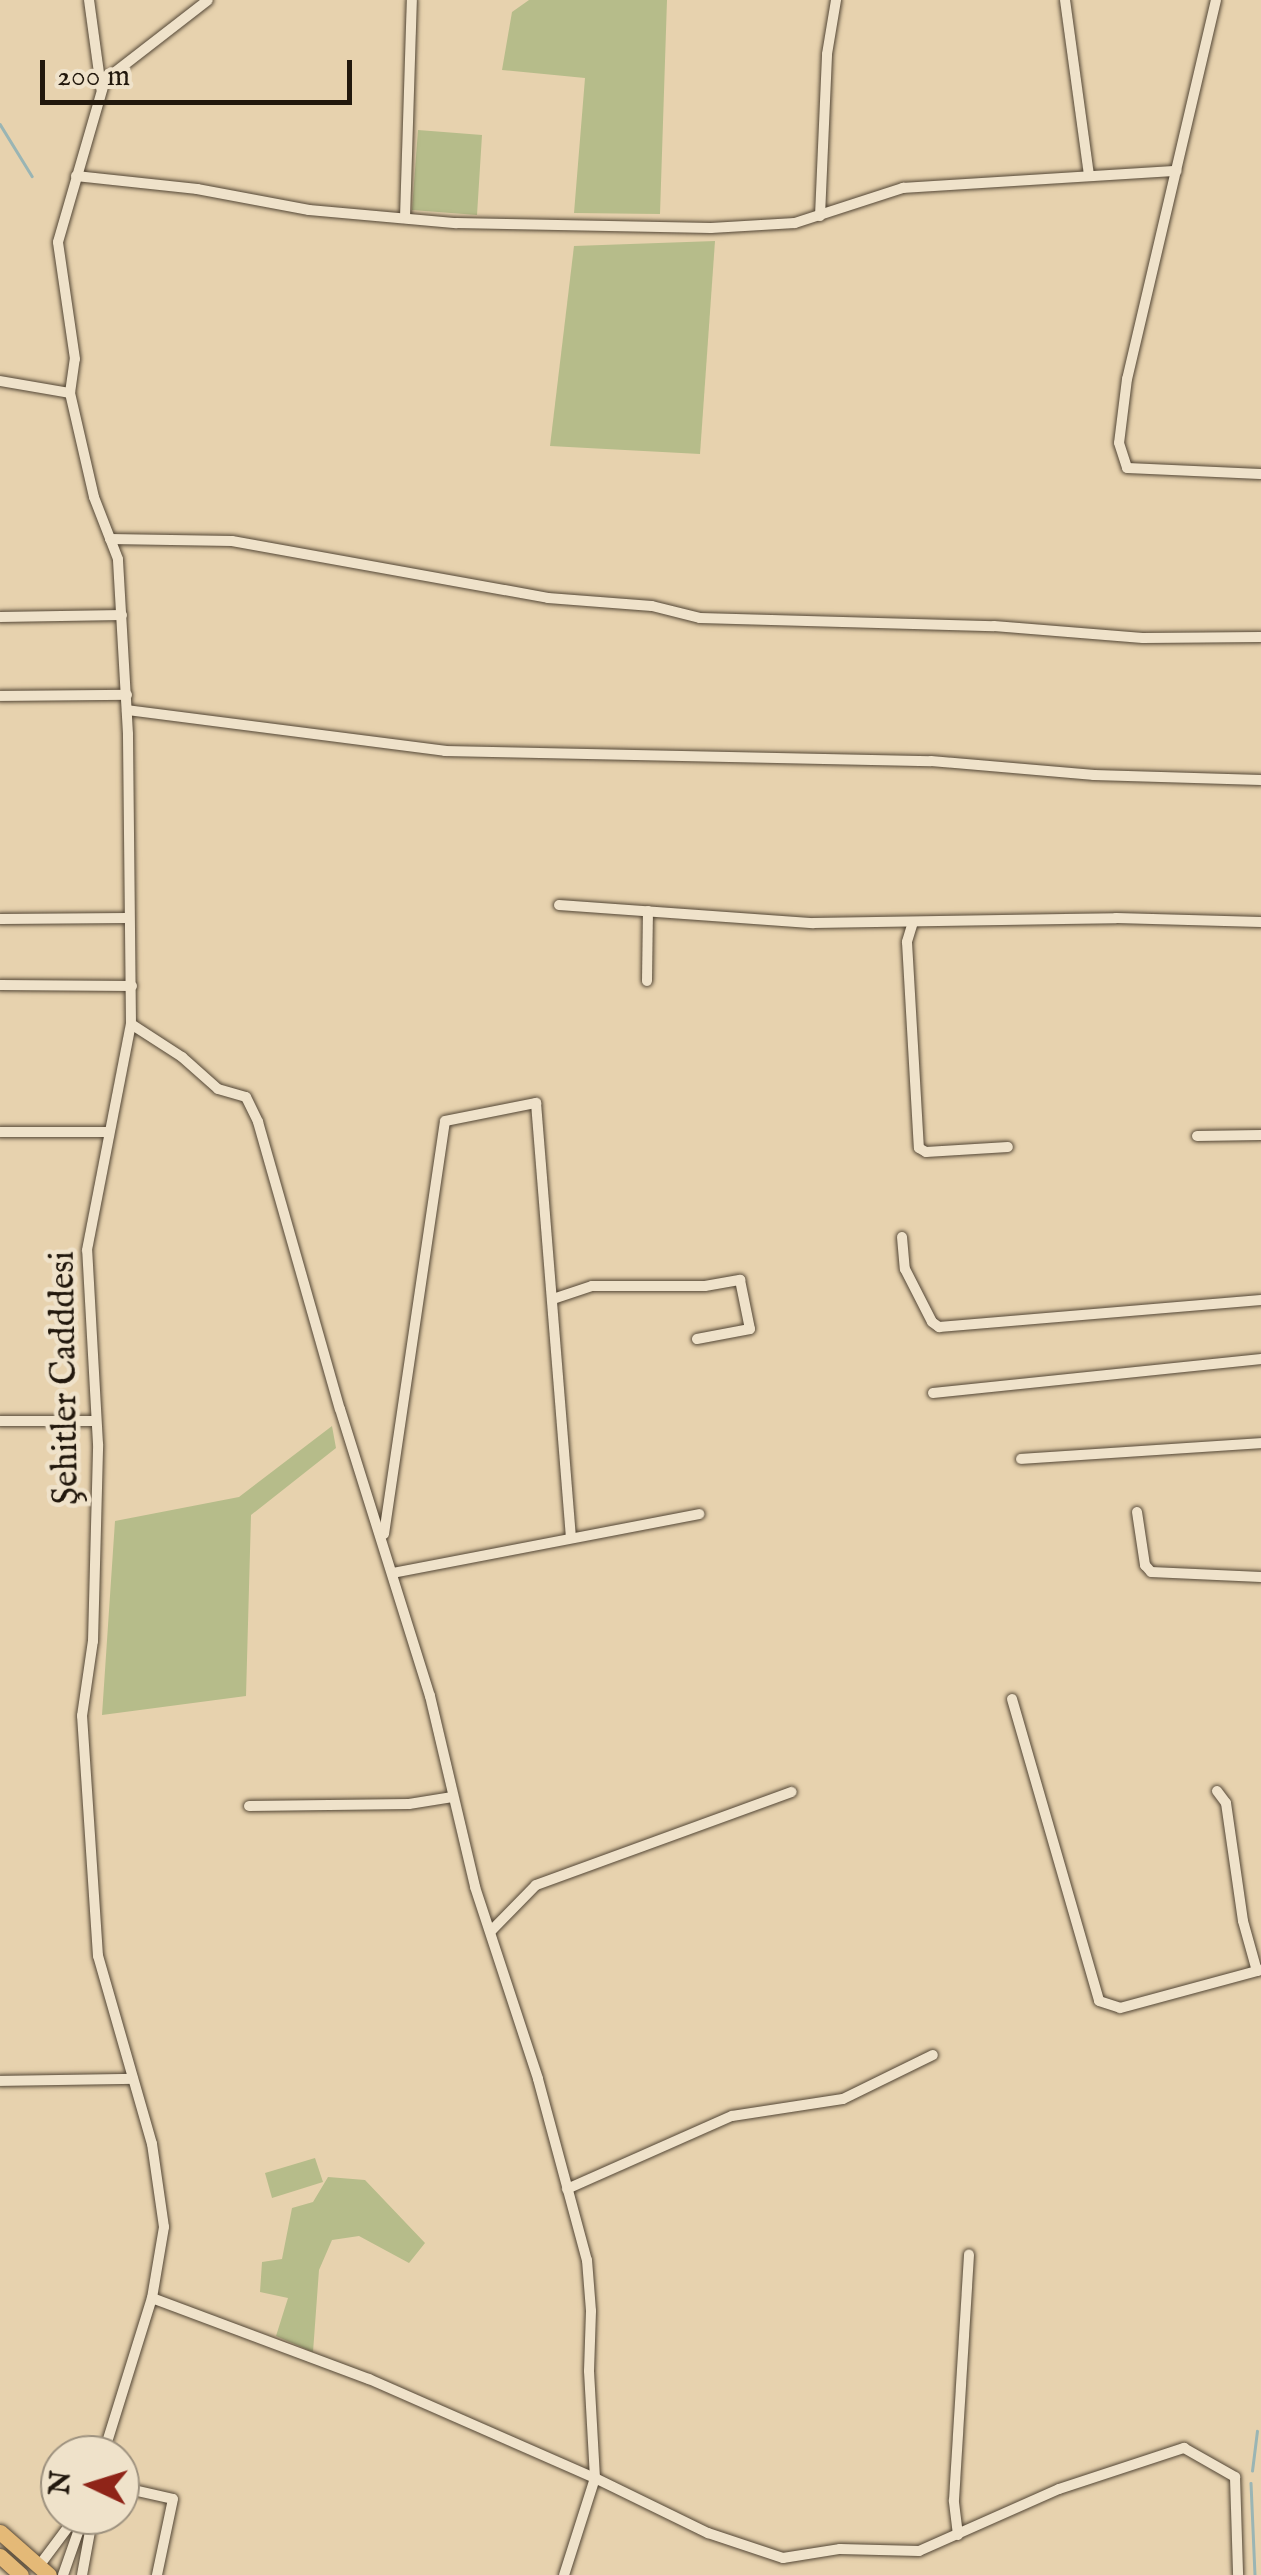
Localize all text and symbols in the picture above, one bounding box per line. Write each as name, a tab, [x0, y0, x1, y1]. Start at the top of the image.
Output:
scale bar	[45, 40, 358, 102]
text: 200 m	[57, 58, 130, 96]
street label: Şehitler Cadddesi	[43, 1251, 89, 1505]
north arrow	[40, 2435, 140, 2535]
text: N	[43, 2470, 80, 2496]

